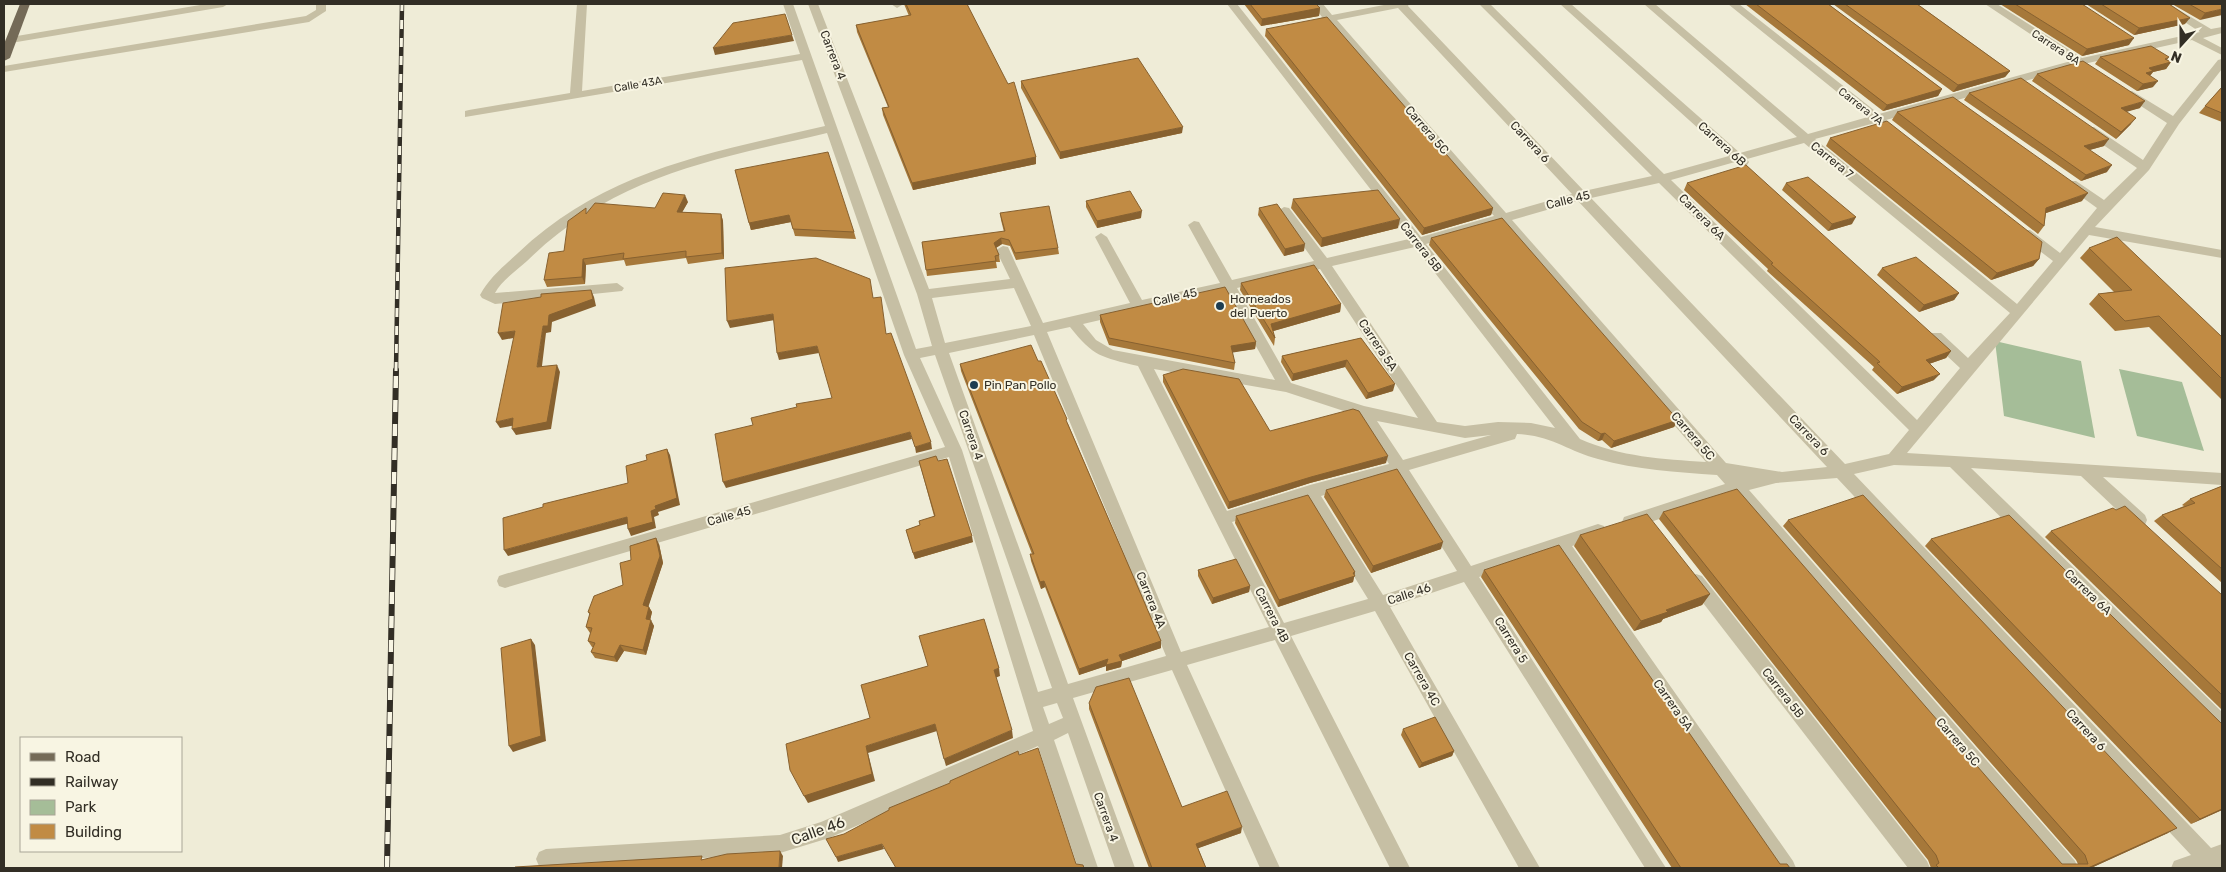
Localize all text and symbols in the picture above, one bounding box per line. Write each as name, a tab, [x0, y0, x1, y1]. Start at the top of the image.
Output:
north arrow	[2156, 20, 2206, 70]
street label: Carrera 8A	[2029, 27, 2083, 68]
street label: Carrera 4	[817, 28, 849, 82]
text: N	[2169, 47, 2184, 66]
street label: Calle 43A	[613, 74, 664, 95]
street label: Carrera 7A	[1836, 85, 1886, 128]
street label: Carrera 5C	[1402, 103, 1452, 157]
street label: Carrera 6	[1507, 118, 1553, 166]
street label: Carrera 6B	[1695, 119, 1749, 169]
street label: Carrera 7	[1808, 139, 1856, 181]
street label: Calle 45	[1545, 188, 1591, 212]
street label: Carrera 6A	[1676, 191, 1728, 243]
street label: Carrera 5B	[1397, 219, 1445, 275]
street label: Calle 45	[1152, 285, 1198, 309]
place label: Horneados del Puerto	[1230, 292, 1291, 320]
marker: Horneados del Puerto	[1214, 300, 1226, 312]
street label: Carrera 5A	[1356, 316, 1400, 374]
place label: Pin Pan Pollo	[984, 378, 1057, 392]
marker: Pin Pan Pollo	[968, 379, 980, 391]
street label: Carrera 4	[956, 408, 986, 462]
street label: Carrera 5C	[1668, 409, 1718, 463]
street label: Carrera 6	[1786, 412, 1832, 458]
street label: Calle 45	[706, 503, 752, 529]
street label: Carrera 6A	[2062, 566, 2114, 618]
street label: Carrera 4A	[1133, 570, 1169, 630]
street label: Calle 46	[1386, 580, 1432, 608]
street label: Carrera 4B	[1252, 585, 1292, 645]
street label: Carrera 5	[1491, 614, 1531, 666]
street label: Carrera 4C	[1401, 650, 1443, 708]
street label: Carrera 5B	[1759, 665, 1807, 721]
street label: Carrera 5A	[1650, 677, 1696, 733]
street label: Carrera 6	[2063, 706, 2109, 754]
street label: Carrera 5C	[1933, 715, 1983, 769]
legend	[20, 737, 182, 852]
text: Road	[65, 748, 101, 766]
text: Railway	[65, 773, 119, 791]
street label: Carrera 4	[1091, 790, 1122, 844]
text: Park	[65, 798, 96, 816]
street label: Calle 46	[789, 813, 847, 849]
text: Building	[65, 823, 122, 841]

